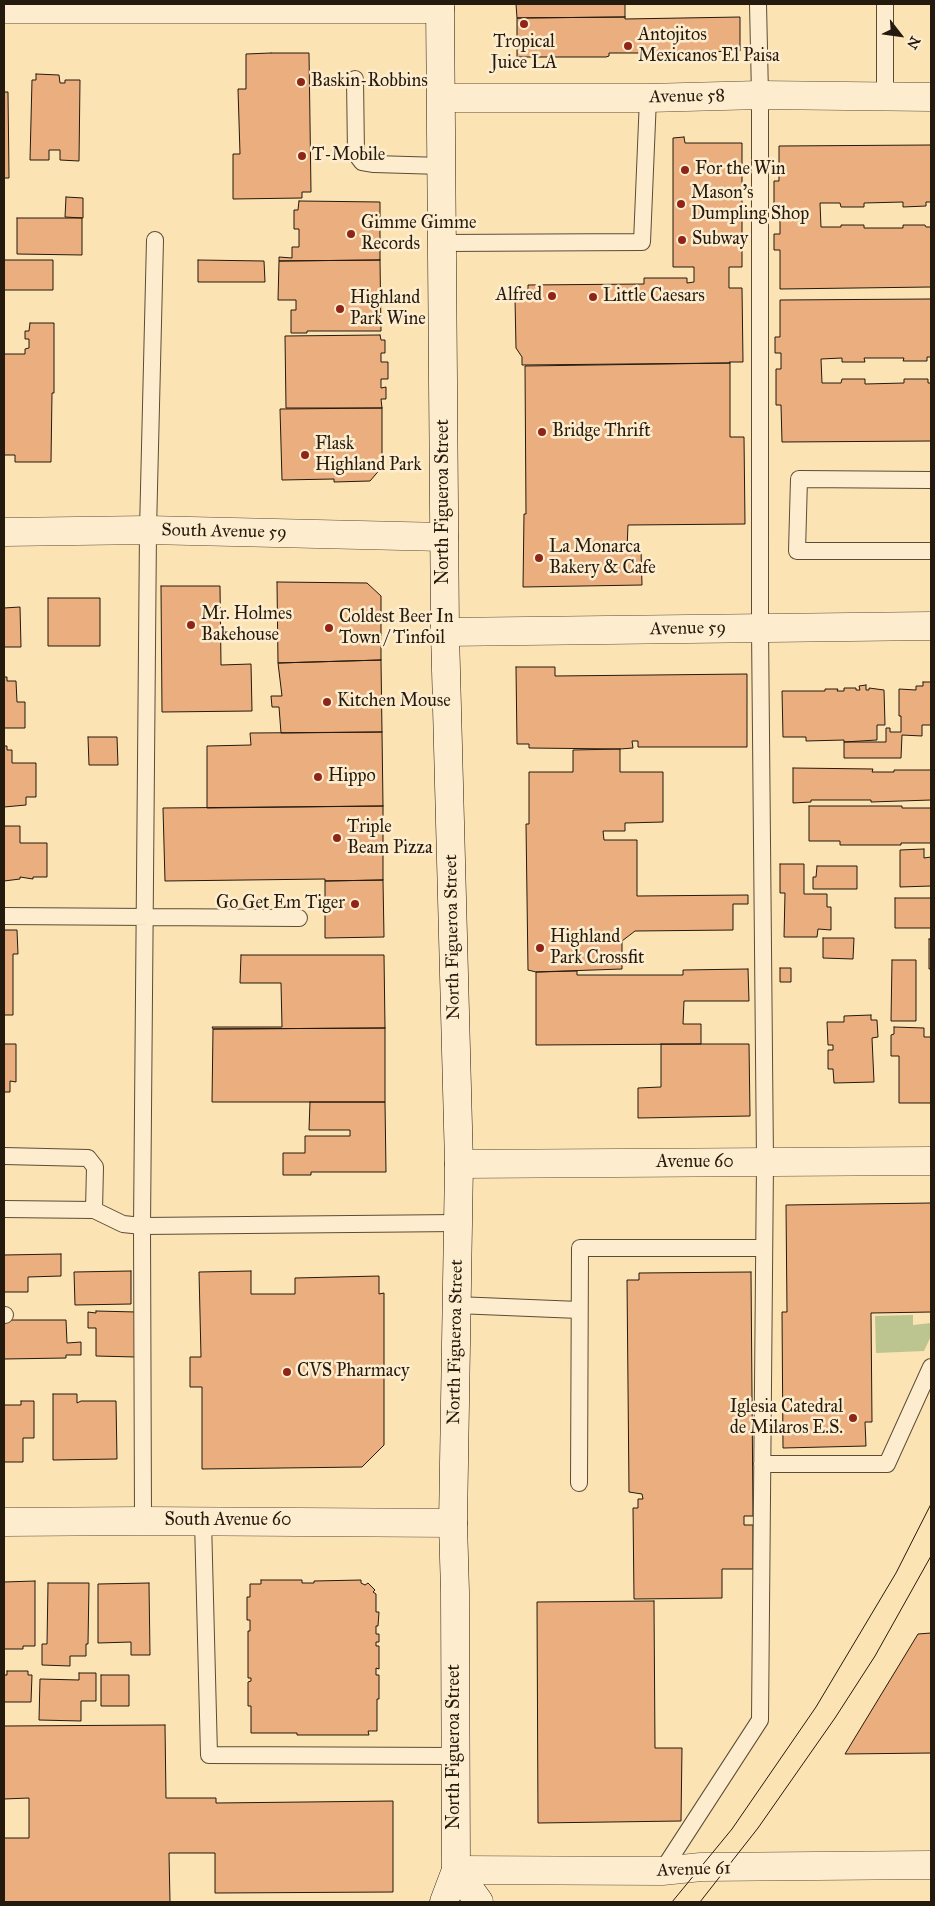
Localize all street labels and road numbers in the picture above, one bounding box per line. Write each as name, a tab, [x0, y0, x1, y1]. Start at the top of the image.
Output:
street label: Avenue 58	[649, 86, 725, 108]
street label: North Figueroa Street	[433, 419, 455, 585]
street label: South Avenue 59	[161, 520, 287, 544]
street label: Avenue 59	[650, 618, 726, 640]
street label: North Figueroa Street	[441, 854, 465, 1020]
street label: Avenue 60	[656, 1152, 734, 1174]
street label: North Figueroa Street	[444, 1259, 468, 1425]
street label: South Avenue 60	[164, 1510, 292, 1532]
street label: North Figueroa Street	[444, 1664, 466, 1830]
street label: Avenue 61	[657, 1858, 731, 1882]

